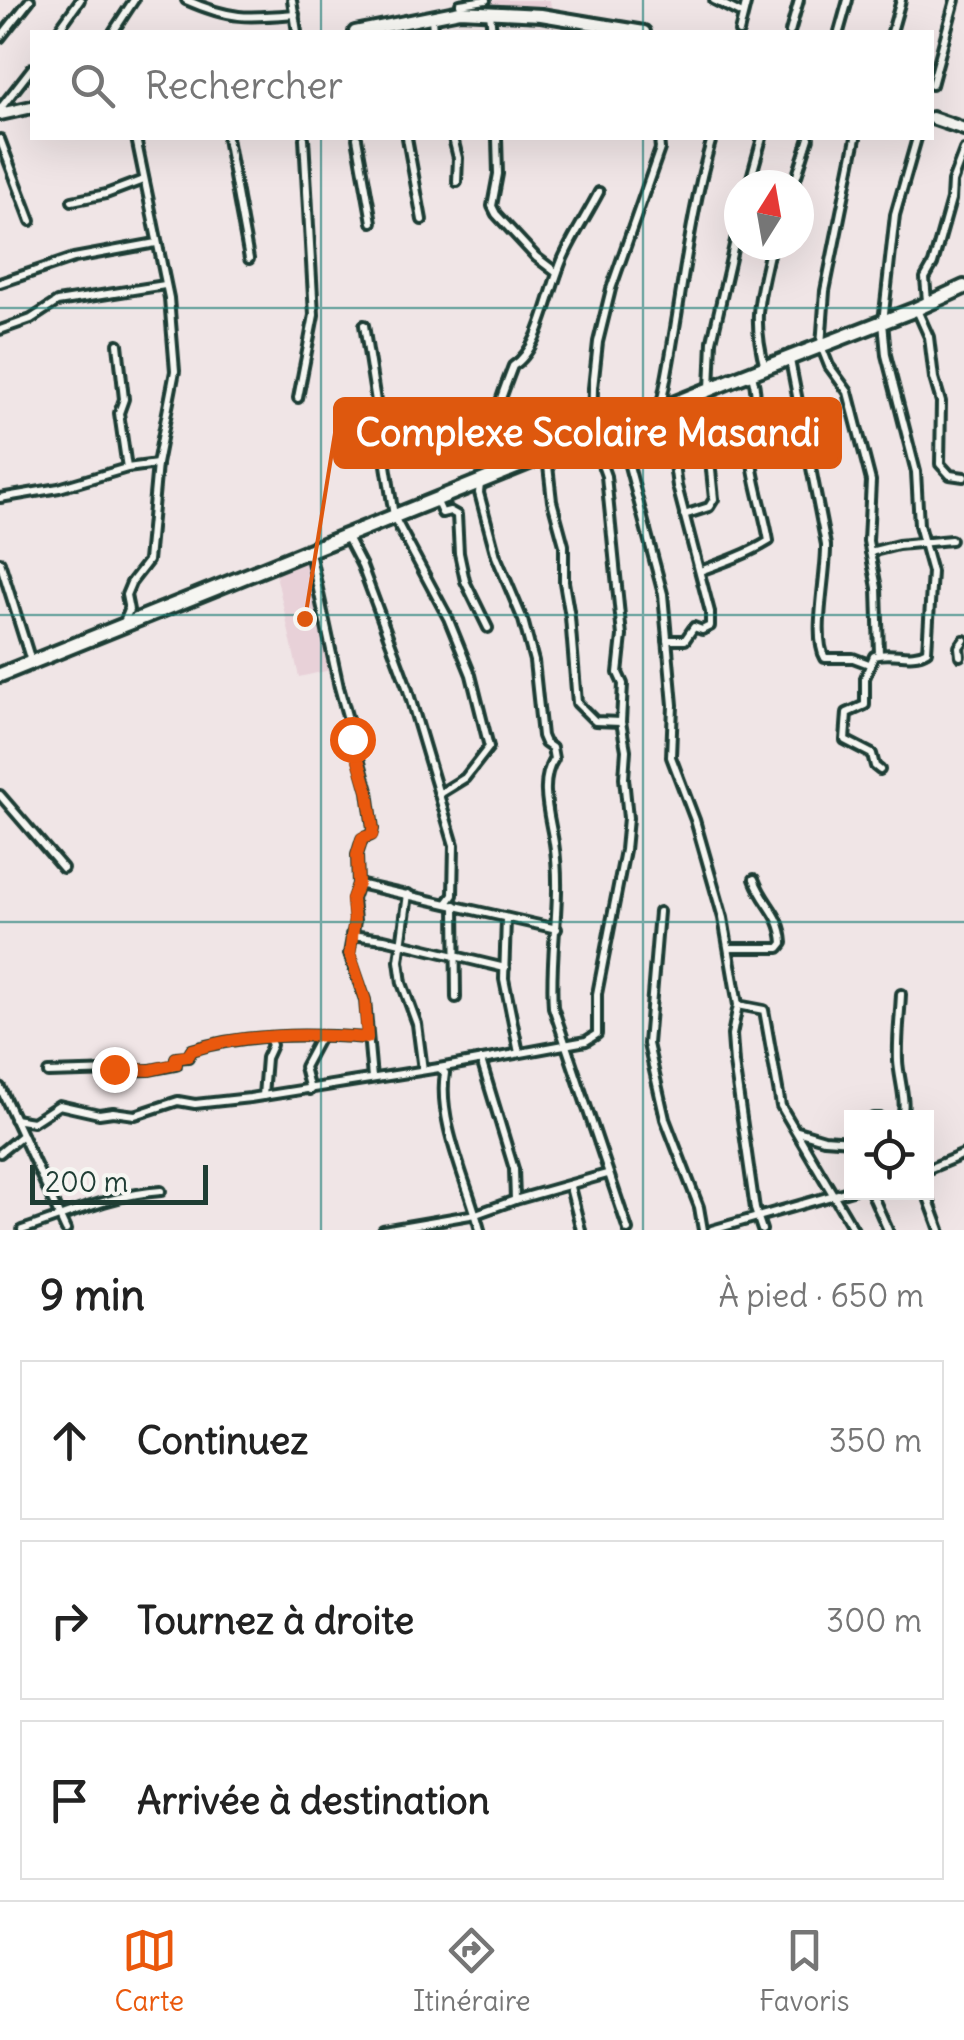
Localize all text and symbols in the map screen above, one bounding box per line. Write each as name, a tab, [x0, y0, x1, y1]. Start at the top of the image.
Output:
search box	[30, 30, 934, 140]
icon: search	[65, 58, 120, 113]
text: Rechercher	[145, 62, 343, 109]
north arrow	[724, 170, 814, 260]
callout: Complexe Scolaire Masandi	[335, 399, 840, 467]
text: Complexe Scolaire Masandi	[355, 409, 821, 456]
route start	[330, 717, 376, 763]
route end	[92, 1047, 138, 1093]
map controls	[844, 1110, 934, 1200]
button: locate	[844, 1110, 934, 1200]
scale bar	[30, 1160, 208, 1204]
text: 200 m	[45, 1164, 128, 1200]
text: 9 min	[40, 1269, 145, 1321]
text: À pied · 650 m	[718, 1275, 924, 1316]
icon: ahead	[42, 1413, 97, 1468]
text: Continuez	[137, 1417, 308, 1464]
text: 350 m	[829, 1420, 922, 1461]
icon: right	[42, 1593, 97, 1648]
text: Tournez à droite	[137, 1597, 414, 1644]
text: 300 m	[826, 1600, 922, 1641]
icon: arrive	[42, 1773, 97, 1828]
text: Arrivée à destination	[137, 1777, 490, 1824]
tab: Carte	[114, 1923, 184, 2019]
tab: Itinéraire	[413, 1923, 531, 2019]
tab: Favoris	[759, 1923, 850, 2019]

